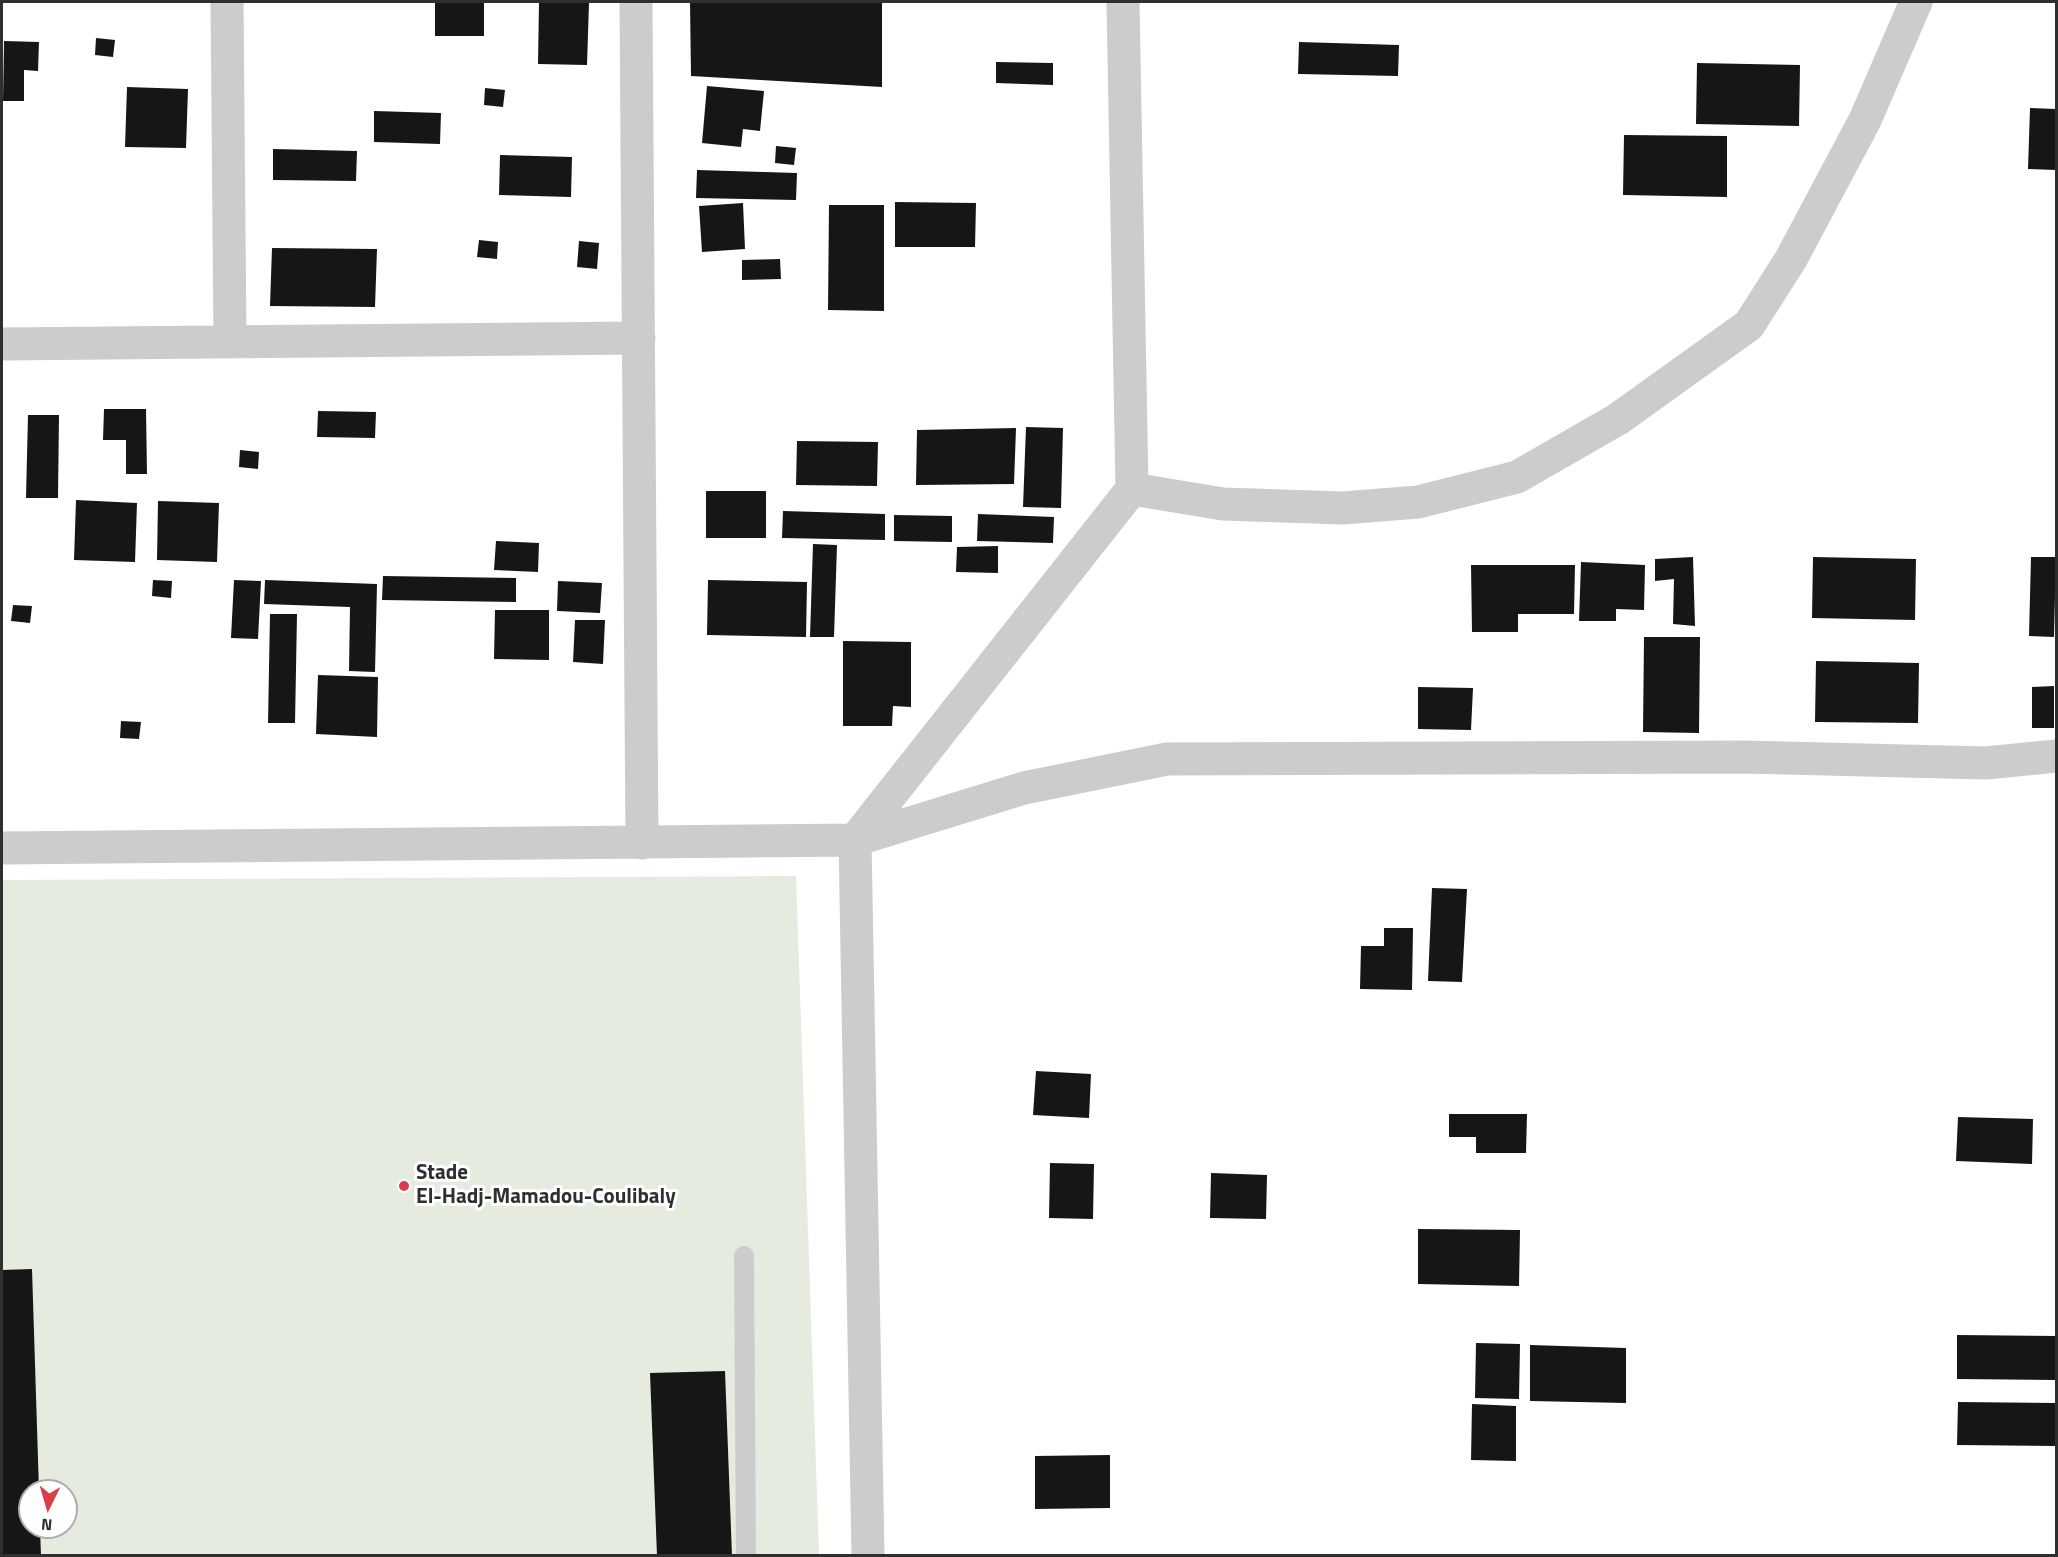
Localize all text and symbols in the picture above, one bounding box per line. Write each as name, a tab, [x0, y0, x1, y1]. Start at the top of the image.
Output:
place label: Stade El-Hadj-Mamadou-Coulibaly	[416, 1161, 676, 1211]
marker: Stade El-Hadj-Mamadou-Coulibaly	[397, 1179, 411, 1193]
north arrow	[18, 1479, 78, 1539]
text: N	[40, 1513, 53, 1537]

